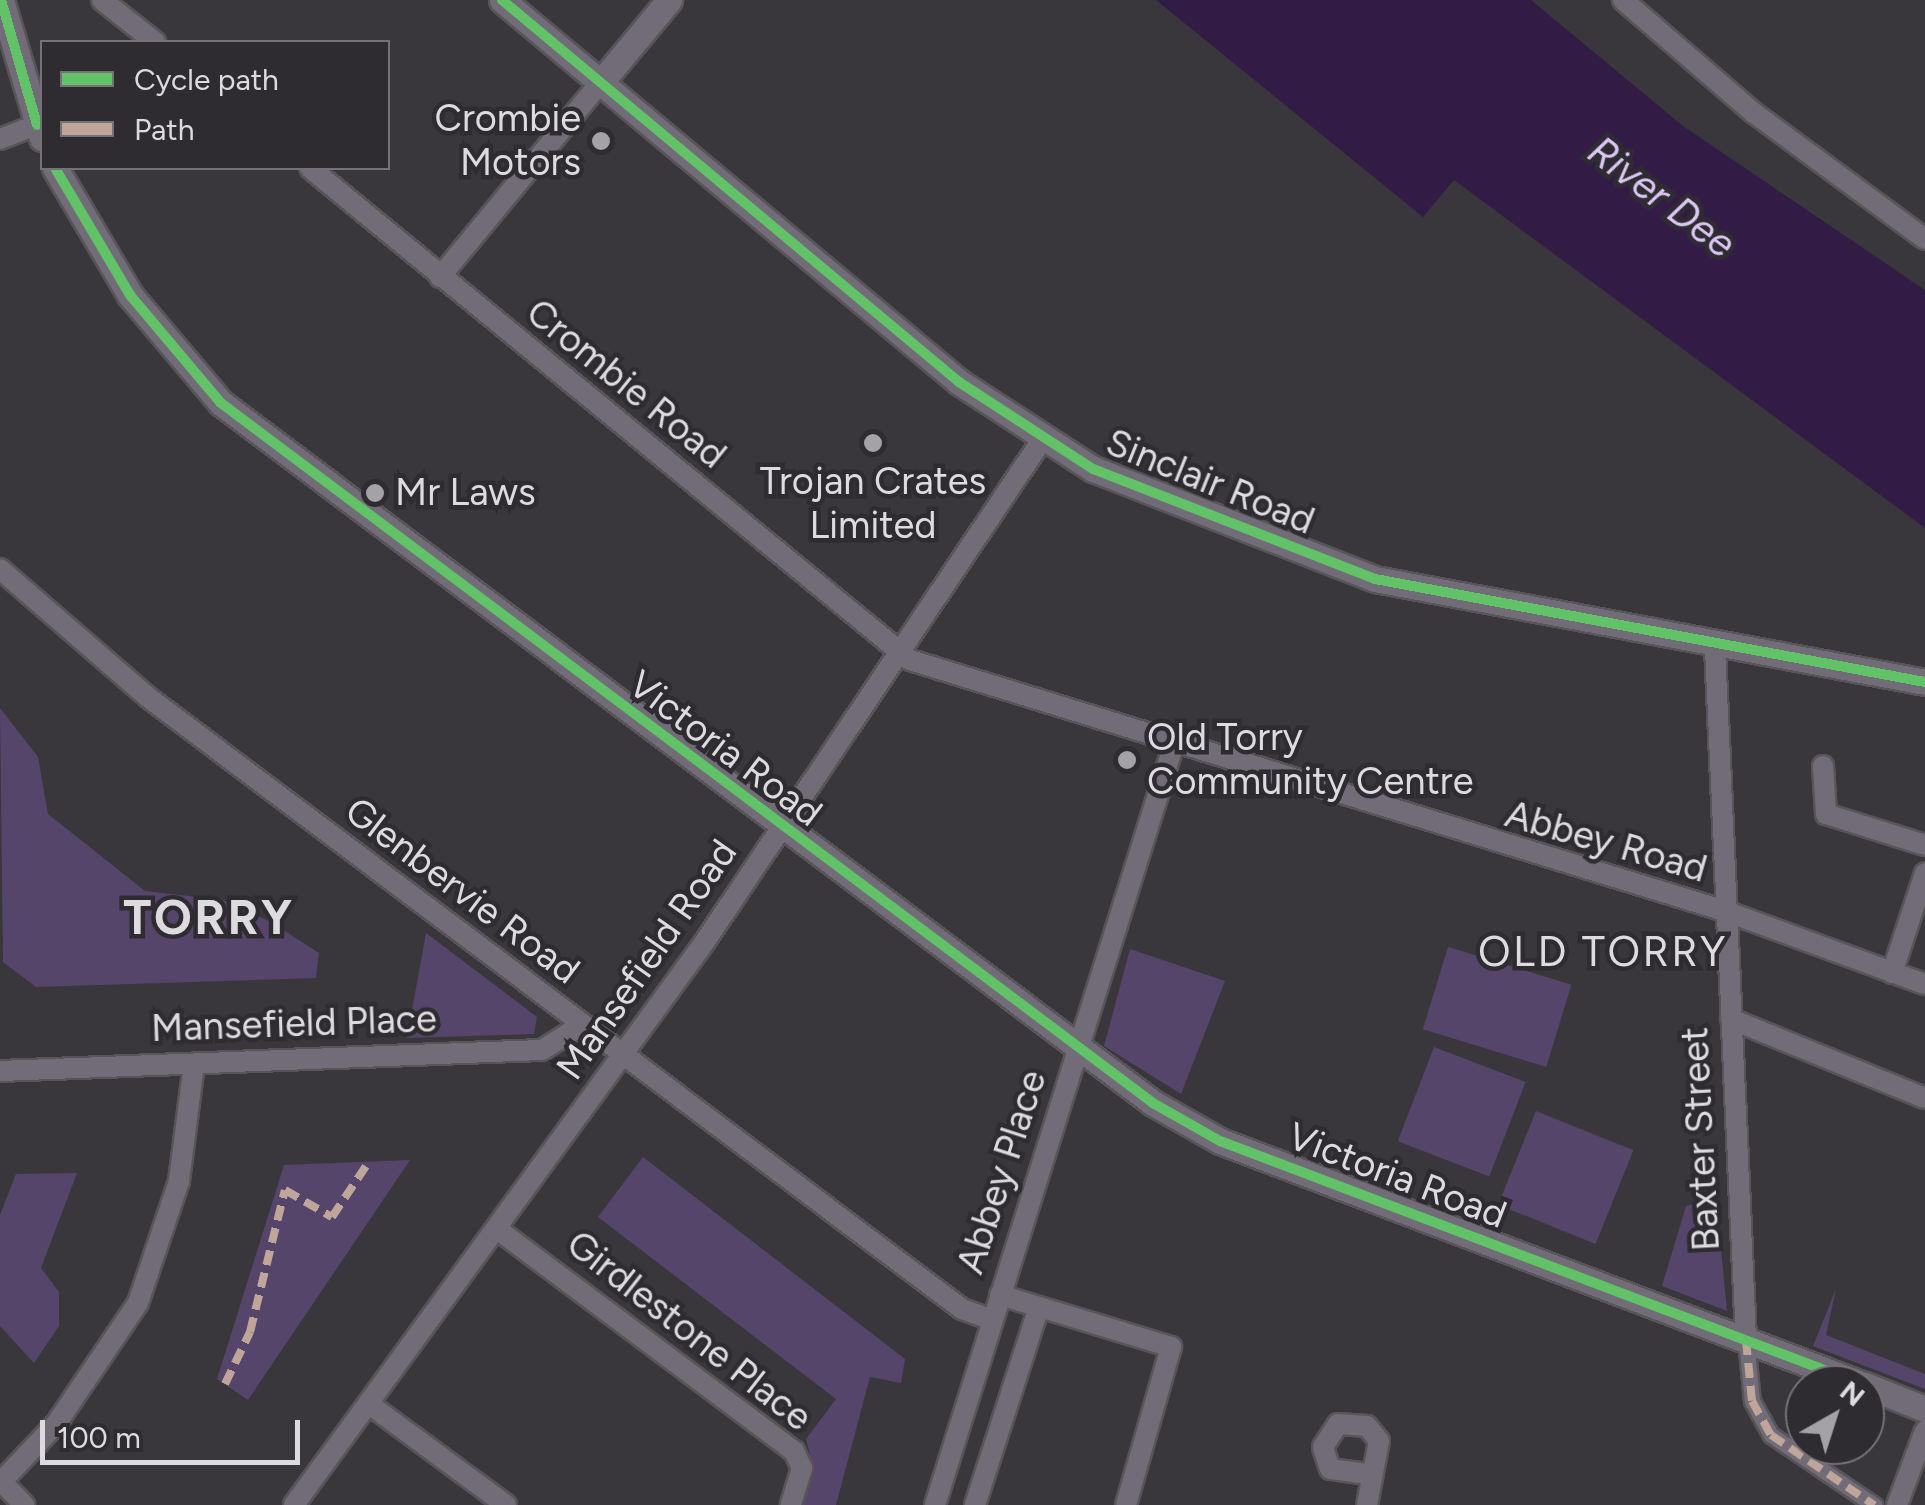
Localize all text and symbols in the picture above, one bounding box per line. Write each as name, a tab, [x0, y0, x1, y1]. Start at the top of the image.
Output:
legend	[40, 40, 390, 170]
text: Cycle path	[134, 61, 279, 98]
place label: Crombie Motors	[435, 96, 581, 185]
text: Path	[134, 111, 194, 148]
water label: River Dee	[1579, 126, 1745, 268]
marker: Crombie Motors	[590, 130, 612, 152]
street label: Crombie Road	[517, 290, 735, 478]
street label: Sinclair Road	[1099, 420, 1321, 544]
marker: Trojan Crates Limited	[862, 432, 884, 454]
place label: Trojan Crates Limited	[760, 459, 986, 548]
place label: Mr Laws	[395, 470, 536, 516]
marker: Mr Laws	[364, 482, 386, 504]
street label: Victoria Road	[619, 662, 831, 836]
place label: Old Torry Community Centre	[1147, 715, 1473, 804]
marker: Old Torry Community Centre	[1116, 749, 1138, 771]
street label: Glenbervie Road	[336, 788, 588, 994]
street label: Abbey Road	[1500, 792, 1712, 892]
street label: Mansefield Road	[547, 831, 747, 1089]
district label: TORRY	[123, 889, 295, 947]
district label: OLD TORRY	[1478, 927, 1728, 977]
street label: Mansefield Place	[150, 996, 438, 1052]
street label: Baxter Street	[1672, 1026, 1730, 1252]
street label: Abbey Place	[948, 1065, 1056, 1279]
street label: Victoria Road	[1282, 1114, 1512, 1238]
street label: Girdlestone Place	[557, 1221, 821, 1441]
north arrow	[1785, 1365, 1885, 1465]
text: N	[1834, 1373, 1872, 1413]
scale bar	[45, 1400, 305, 1462]
text: 100 m	[57, 1419, 141, 1456]

